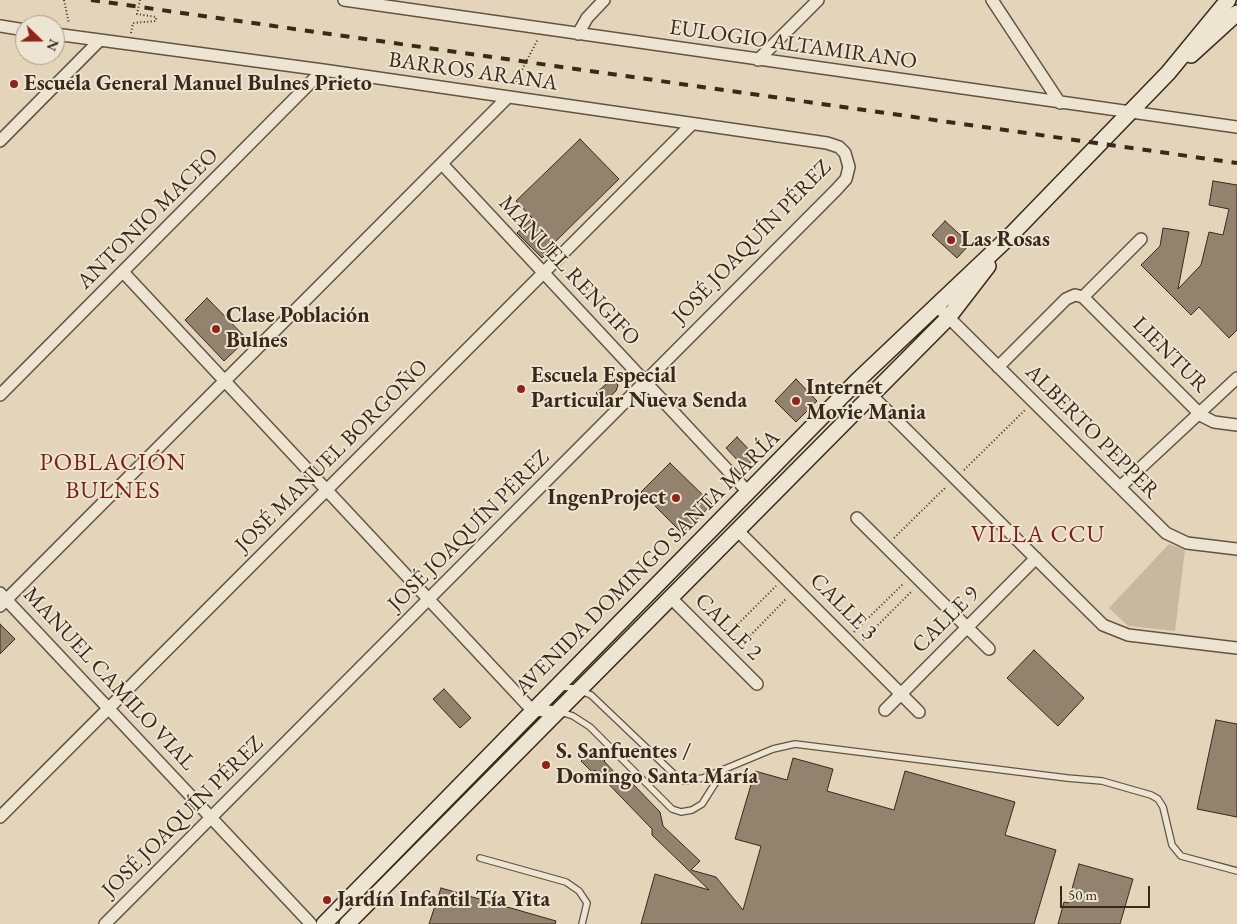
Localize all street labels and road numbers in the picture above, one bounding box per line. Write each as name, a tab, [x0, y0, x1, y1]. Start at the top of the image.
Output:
street label: EULOGIO ALTAMIRANO	[667, 15, 919, 75]
street label: BARROS ARANA	[387, 47, 559, 97]
street label: ANTONIO MACEO	[72, 143, 224, 295]
street label: JOSÉ JOAQUÍN PÉREZ	[667, 155, 837, 329]
street label: MANUEL RENGIFO	[493, 191, 645, 351]
street label: LIENTUR	[1126, 311, 1214, 399]
street label: JOSÉ MANUEL BORGOÑO	[230, 354, 434, 558]
street label: ALBERTO PEPPER	[1019, 359, 1165, 505]
street label: AVENIDA DOMINGO SANTA MARÍA	[510, 425, 786, 701]
street label: JOSÉ JOAQUÍN PÉREZ	[383, 445, 555, 617]
street label: CALLE 3	[804, 568, 882, 646]
street label: CALLE 9	[907, 581, 985, 659]
street label: MANUEL CAMILO VIAL	[17, 582, 201, 776]
street label: CALLE 2	[689, 588, 767, 666]
street label: JOSÉ JOAQUÍN PÉREZ	[97, 731, 269, 903]

